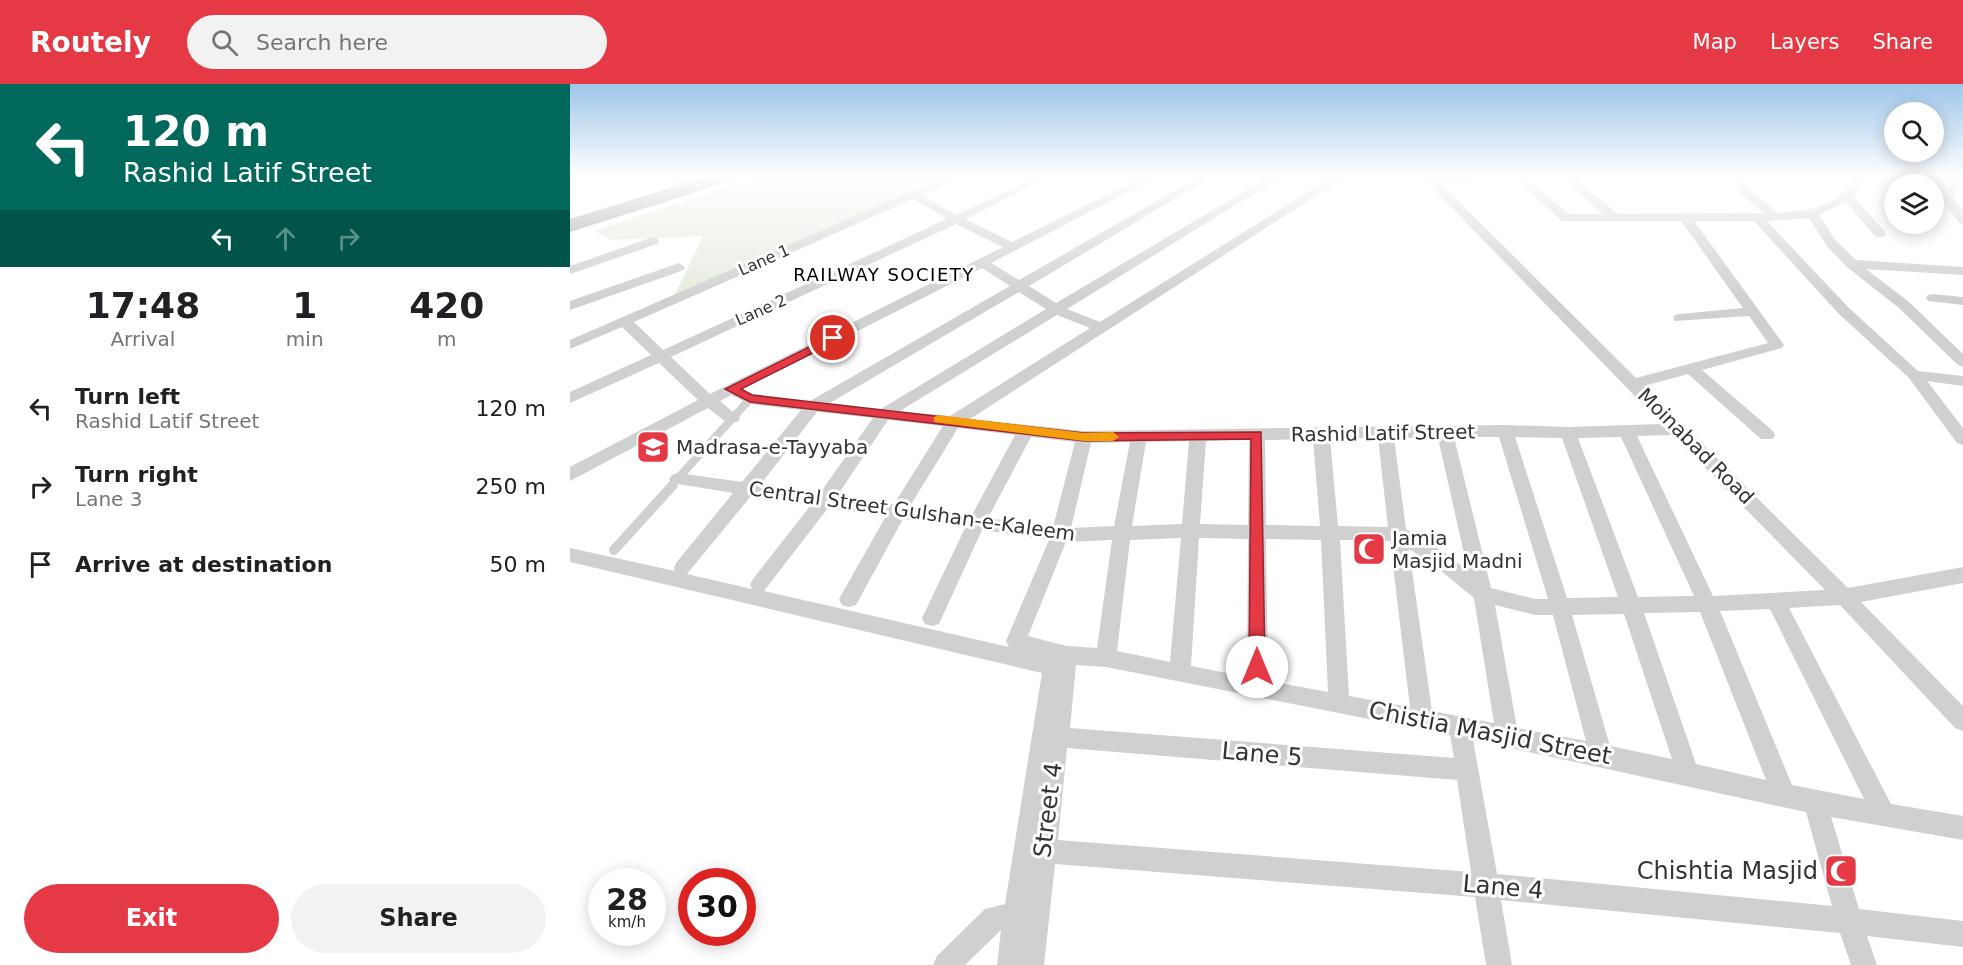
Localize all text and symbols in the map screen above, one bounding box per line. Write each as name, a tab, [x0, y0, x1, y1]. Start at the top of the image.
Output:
search box	[187, 15, 607, 69]
text: Routely	[30, 26, 151, 59]
icon: search	[208, 26, 241, 59]
text: Search here	[256, 30, 388, 55]
text: Map	[1693, 30, 1737, 54]
text: Layers	[1770, 30, 1839, 54]
text: Share	[1872, 30, 1933, 54]
map controls	[1884, 102, 1944, 234]
button: search	[1884, 102, 1944, 162]
text: 120 m	[123, 107, 269, 156]
icon: left	[24, 108, 102, 186]
text: Rashid Latif Street	[123, 157, 372, 188]
button: layers	[1884, 174, 1944, 234]
icon: left	[206, 222, 239, 255]
icon: ahead	[269, 222, 302, 255]
icon: right	[332, 222, 365, 255]
street label: Lane 1	[735, 240, 793, 280]
district label: RAILWAY SOCIETY	[793, 264, 975, 285]
text: 17:48	[86, 285, 200, 326]
text: 1	[292, 285, 317, 326]
text: 420	[409, 285, 484, 326]
street label: Lane 2	[732, 290, 790, 330]
pin	[807, 312, 858, 363]
icon: arrive	[816, 321, 849, 354]
text: Arrival	[110, 327, 175, 351]
text: min	[286, 327, 324, 351]
text: m	[437, 327, 457, 351]
street label: Moinabad Road	[1633, 383, 1759, 509]
text: Turn left	[75, 384, 180, 409]
icon: left	[24, 392, 57, 425]
text: 120 m	[476, 396, 546, 421]
text: Rashid Latif Street	[75, 409, 259, 433]
street label: Rashid Latif Street	[1291, 419, 1476, 447]
school or university icon: Madrasa-e-Tayyaba	[635, 429, 671, 465]
place label: Madrasa-e-Tayyaba	[676, 435, 868, 459]
text: Turn right	[75, 462, 198, 487]
icon: right	[24, 470, 57, 503]
text: 250 m	[476, 474, 546, 499]
street label: Central Street Gulshan-e-Kaleem	[747, 476, 1077, 546]
text: Lane 3	[75, 487, 142, 511]
place label: Jamia Masjid Madni	[1390, 526, 1523, 573]
mosque icon: Jamia Masjid Madni	[1351, 531, 1387, 567]
icon: arrive	[24, 548, 57, 581]
text: Arrive at destination	[75, 552, 332, 577]
text: 50 m	[490, 552, 546, 577]
position arrow	[1225, 635, 1289, 699]
street label: Chistia Masjid Street	[1366, 696, 1614, 770]
street label: Lane 5	[1220, 737, 1304, 771]
street label: Street 4	[1028, 761, 1068, 859]
mosque icon: Chishtia Masjid	[1823, 853, 1859, 889]
place label: Chishtia Masjid	[1637, 857, 1818, 885]
speed limit sign: 30	[678, 868, 756, 946]
street label: Lane 4	[1461, 870, 1545, 904]
text: 28	[606, 882, 648, 917]
button: Exit	[24, 884, 279, 953]
button: Share	[291, 884, 546, 953]
text: km/h	[608, 913, 646, 931]

